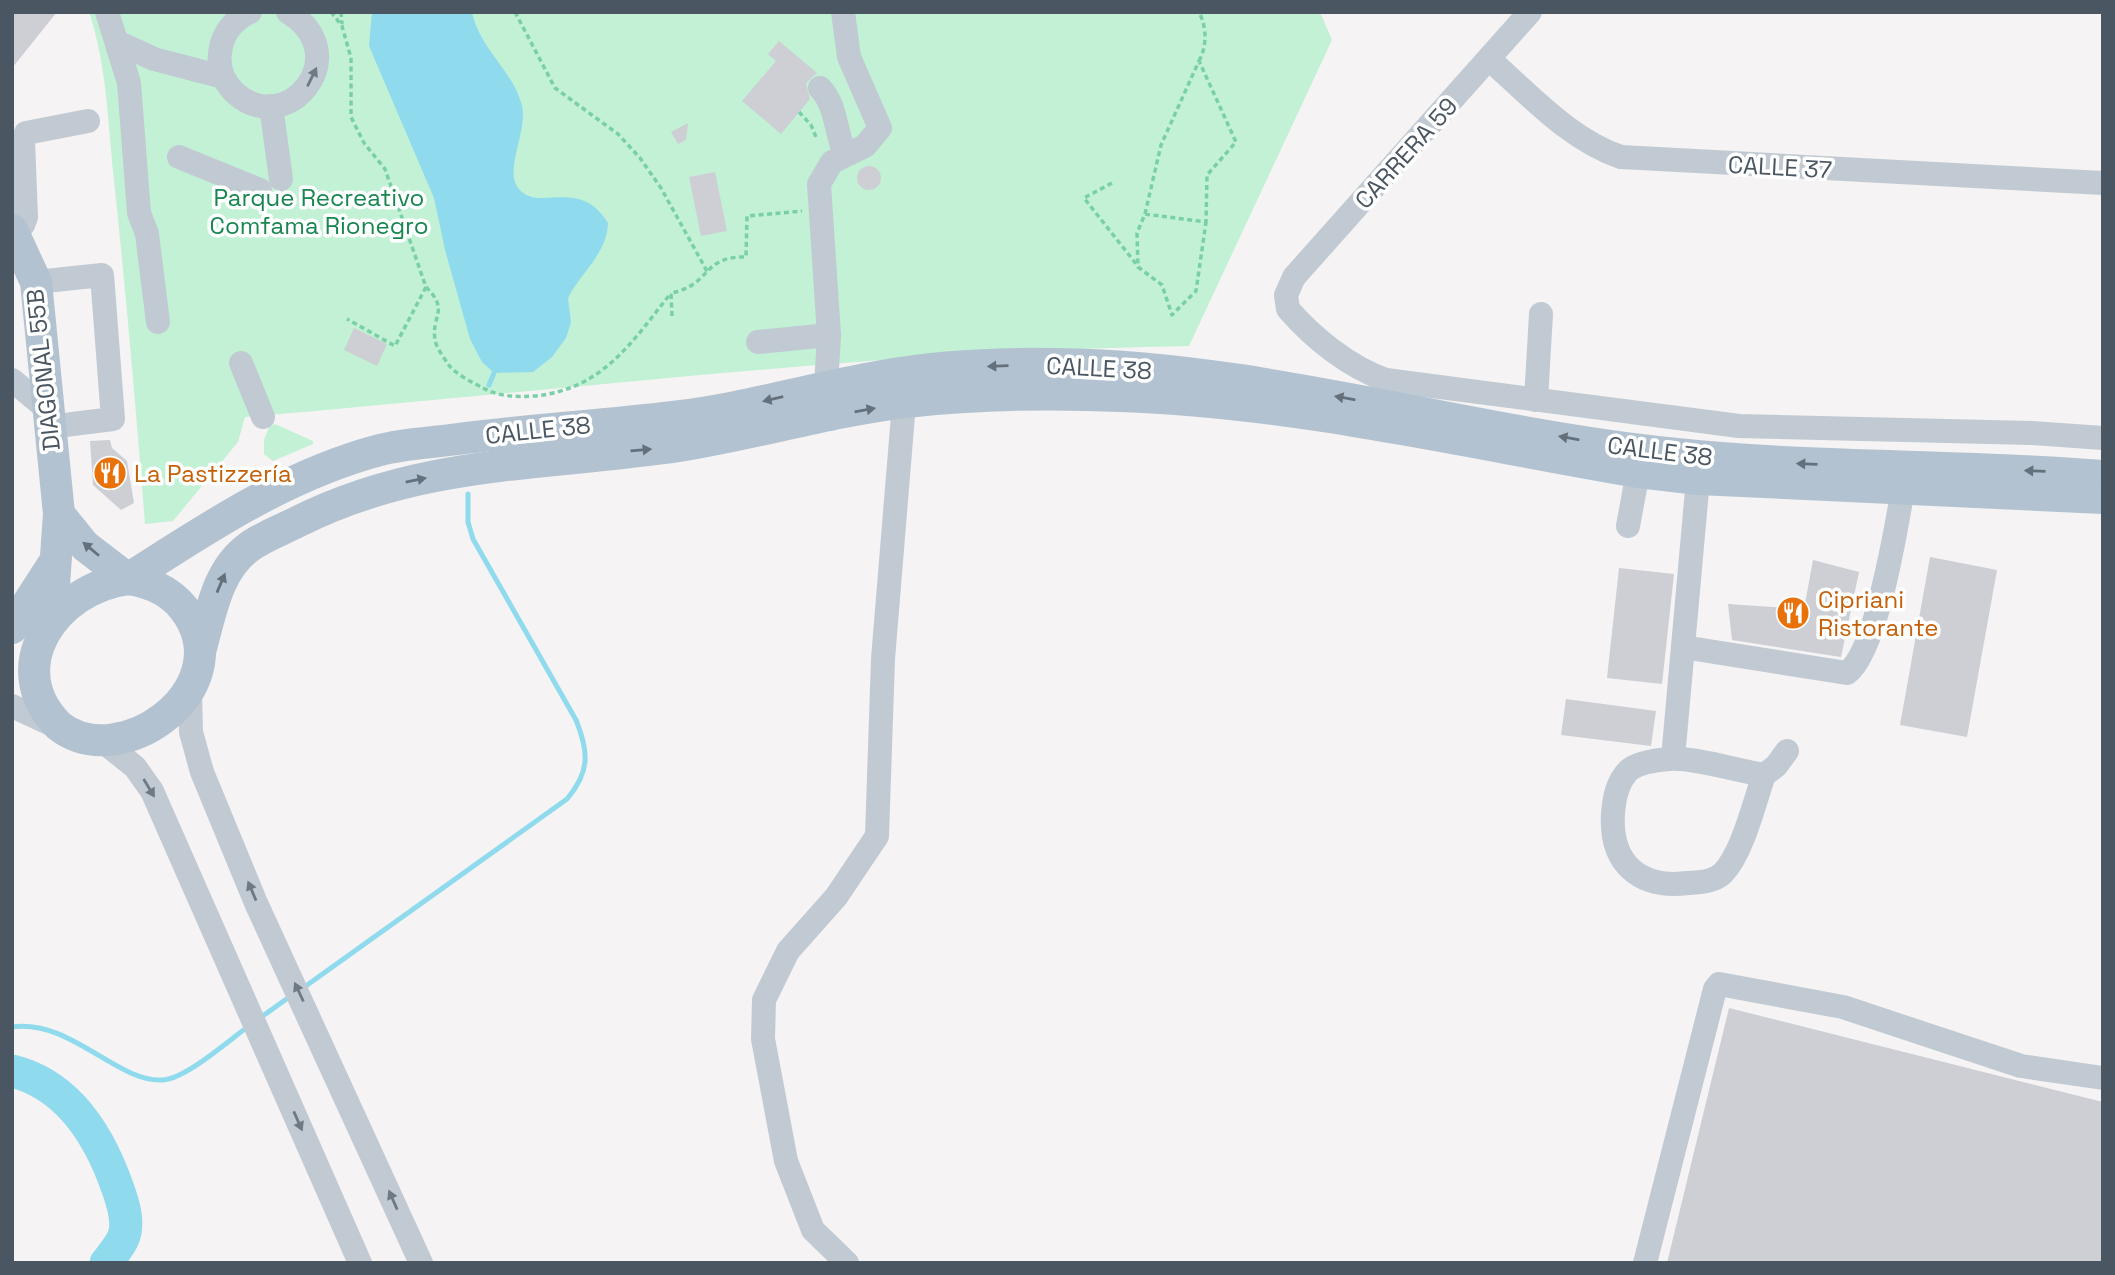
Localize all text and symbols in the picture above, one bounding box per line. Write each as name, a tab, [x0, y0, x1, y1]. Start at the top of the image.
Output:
one-way arrow	[306, 67, 317, 87]
street label: CARRERA 59	[1348, 91, 1464, 215]
street label: CALLE 37	[1727, 149, 1833, 185]
park label: Parque Recreativo Comfama Rionegro	[210, 182, 428, 241]
street label: DIAGONAL 55B	[19, 287, 67, 453]
street label: CALLE 38	[1045, 350, 1153, 386]
one-way arrow	[986, 360, 1008, 371]
one-way arrow	[1334, 392, 1356, 403]
one-way arrow	[762, 394, 784, 405]
one-way arrow	[854, 404, 876, 415]
street label: CALLE 38	[484, 409, 592, 451]
street label: CALLE 38	[1606, 429, 1714, 473]
one-way arrow	[1558, 432, 1580, 443]
one-way arrow	[630, 444, 652, 455]
restaurant icon: La Pastizzería	[91, 454, 129, 492]
place label: La Pastizzería	[134, 458, 292, 489]
one-way arrow	[1796, 458, 1818, 469]
one-way arrow	[2023, 466, 2045, 477]
one-way arrow	[405, 474, 427, 485]
one-way arrow	[82, 542, 100, 557]
one-way arrow	[216, 573, 227, 594]
place label: Cipriani Ristorante	[1818, 584, 1938, 643]
restaurant icon: Cipriani Ristorante	[1774, 594, 1812, 632]
one-way arrow	[143, 779, 155, 798]
one-way arrow	[246, 881, 257, 902]
one-way arrow	[293, 982, 305, 1002]
one-way arrow	[292, 1111, 304, 1131]
one-way arrow	[387, 1190, 398, 1211]

